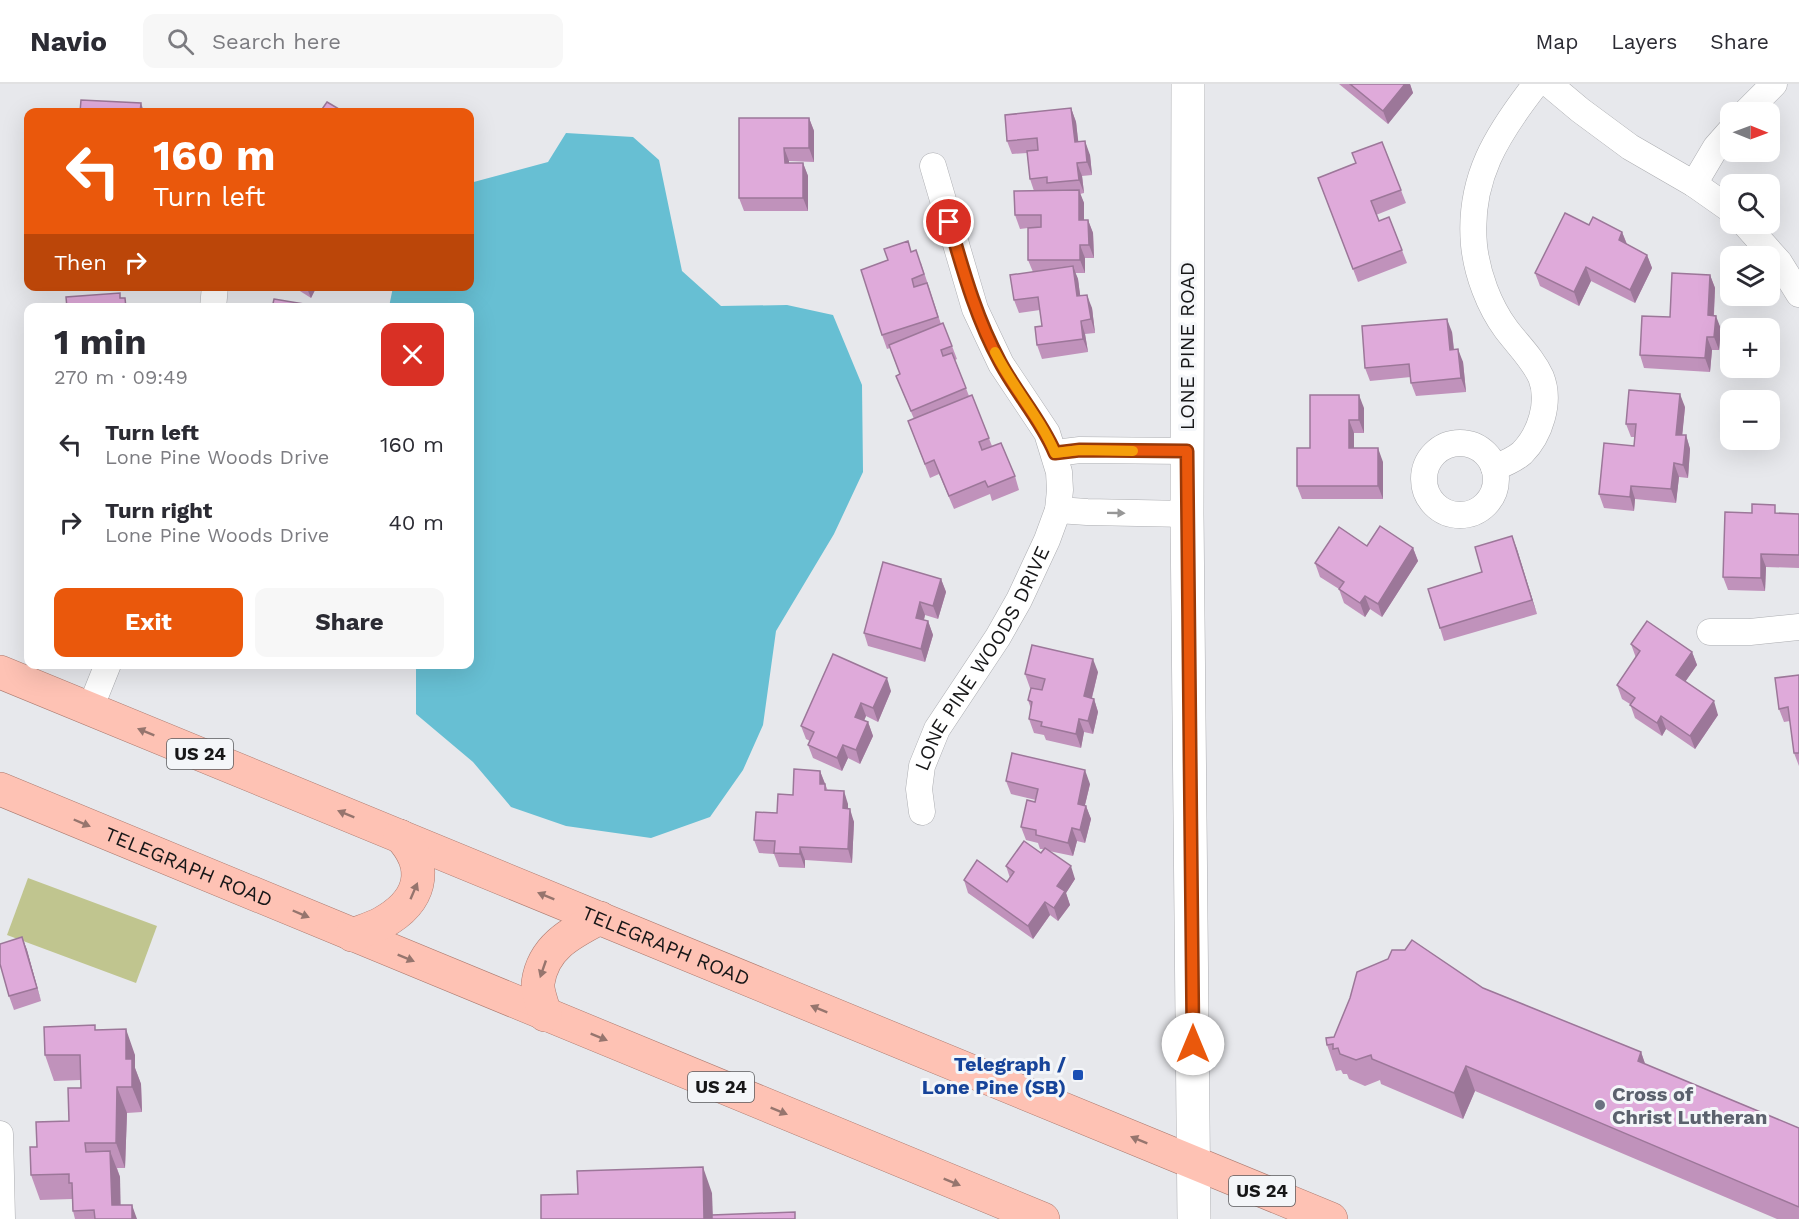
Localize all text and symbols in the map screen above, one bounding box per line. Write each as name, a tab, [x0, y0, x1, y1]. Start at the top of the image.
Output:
search box	[143, 14, 563, 68]
text: Navio	[30, 25, 107, 58]
icon: search	[164, 25, 197, 58]
text: Search here	[212, 29, 341, 54]
text: Map	[1535, 29, 1578, 54]
text: Layers	[1611, 29, 1677, 54]
text: Share	[1710, 29, 1769, 54]
north arrow	[1720, 102, 1780, 162]
map controls	[1720, 102, 1780, 450]
text: 160 m	[153, 131, 276, 180]
icon: left	[54, 132, 132, 210]
button: search	[1720, 174, 1780, 234]
text: Turn left	[153, 181, 265, 213]
pin	[923, 196, 974, 247]
icon: arrive	[932, 205, 965, 238]
icon: right	[119, 246, 152, 279]
button: layers	[1720, 246, 1780, 306]
text: Then	[54, 250, 107, 275]
street label: LONE PINE ROAD	[1175, 262, 1199, 430]
button: +	[1720, 318, 1780, 378]
text: 1 min	[54, 321, 146, 363]
button: close	[381, 323, 444, 386]
text: 270 m · 09:49	[54, 365, 188, 389]
button: −	[1720, 390, 1780, 450]
text: Turn left	[105, 420, 199, 445]
icon: left	[54, 428, 87, 461]
text: 160 m	[380, 432, 444, 457]
text: Lone Pine Woods Drive	[105, 445, 329, 469]
text: Turn right	[105, 498, 212, 523]
icon: right	[54, 506, 87, 539]
one-way arrow	[1106, 508, 1125, 517]
text: 40 m	[388, 510, 444, 535]
text: Lone Pine Woods Drive	[105, 523, 329, 547]
street label: LONE PINE WOODS DRIVE	[909, 542, 1055, 774]
button: Exit	[54, 588, 243, 657]
button: Share	[255, 588, 444, 657]
one-way arrow	[137, 727, 155, 736]
road number: US 24	[167, 739, 233, 769]
one-way arrow	[337, 809, 355, 818]
one-way arrow	[73, 819, 91, 828]
street label: TELEGRAPH ROAD	[101, 821, 276, 912]
one-way arrow	[409, 881, 419, 899]
one-way arrow	[536, 891, 554, 901]
street label: TELEGRAPH ROAD	[578, 900, 753, 991]
one-way arrow	[292, 909, 310, 919]
one-way arrow	[397, 954, 415, 963]
one-way arrow	[537, 960, 547, 978]
one-way arrow	[810, 1004, 828, 1013]
position arrow	[1161, 1012, 1225, 1076]
one-way arrow	[590, 1033, 608, 1042]
place label: Telegraph / Lone Pine (SB)	[922, 1052, 1067, 1099]
marker: Telegraph / Lone Pine (SB)	[1071, 1068, 1085, 1082]
road number: US 24	[688, 1072, 754, 1102]
place label: Cross of Christ Lutheran	[1612, 1082, 1767, 1129]
marker: Cross of Christ Lutheran	[1593, 1098, 1607, 1112]
one-way arrow	[770, 1107, 788, 1116]
one-way arrow	[1130, 1135, 1148, 1145]
road number: US 24	[1229, 1176, 1295, 1206]
one-way arrow	[943, 1177, 961, 1187]

